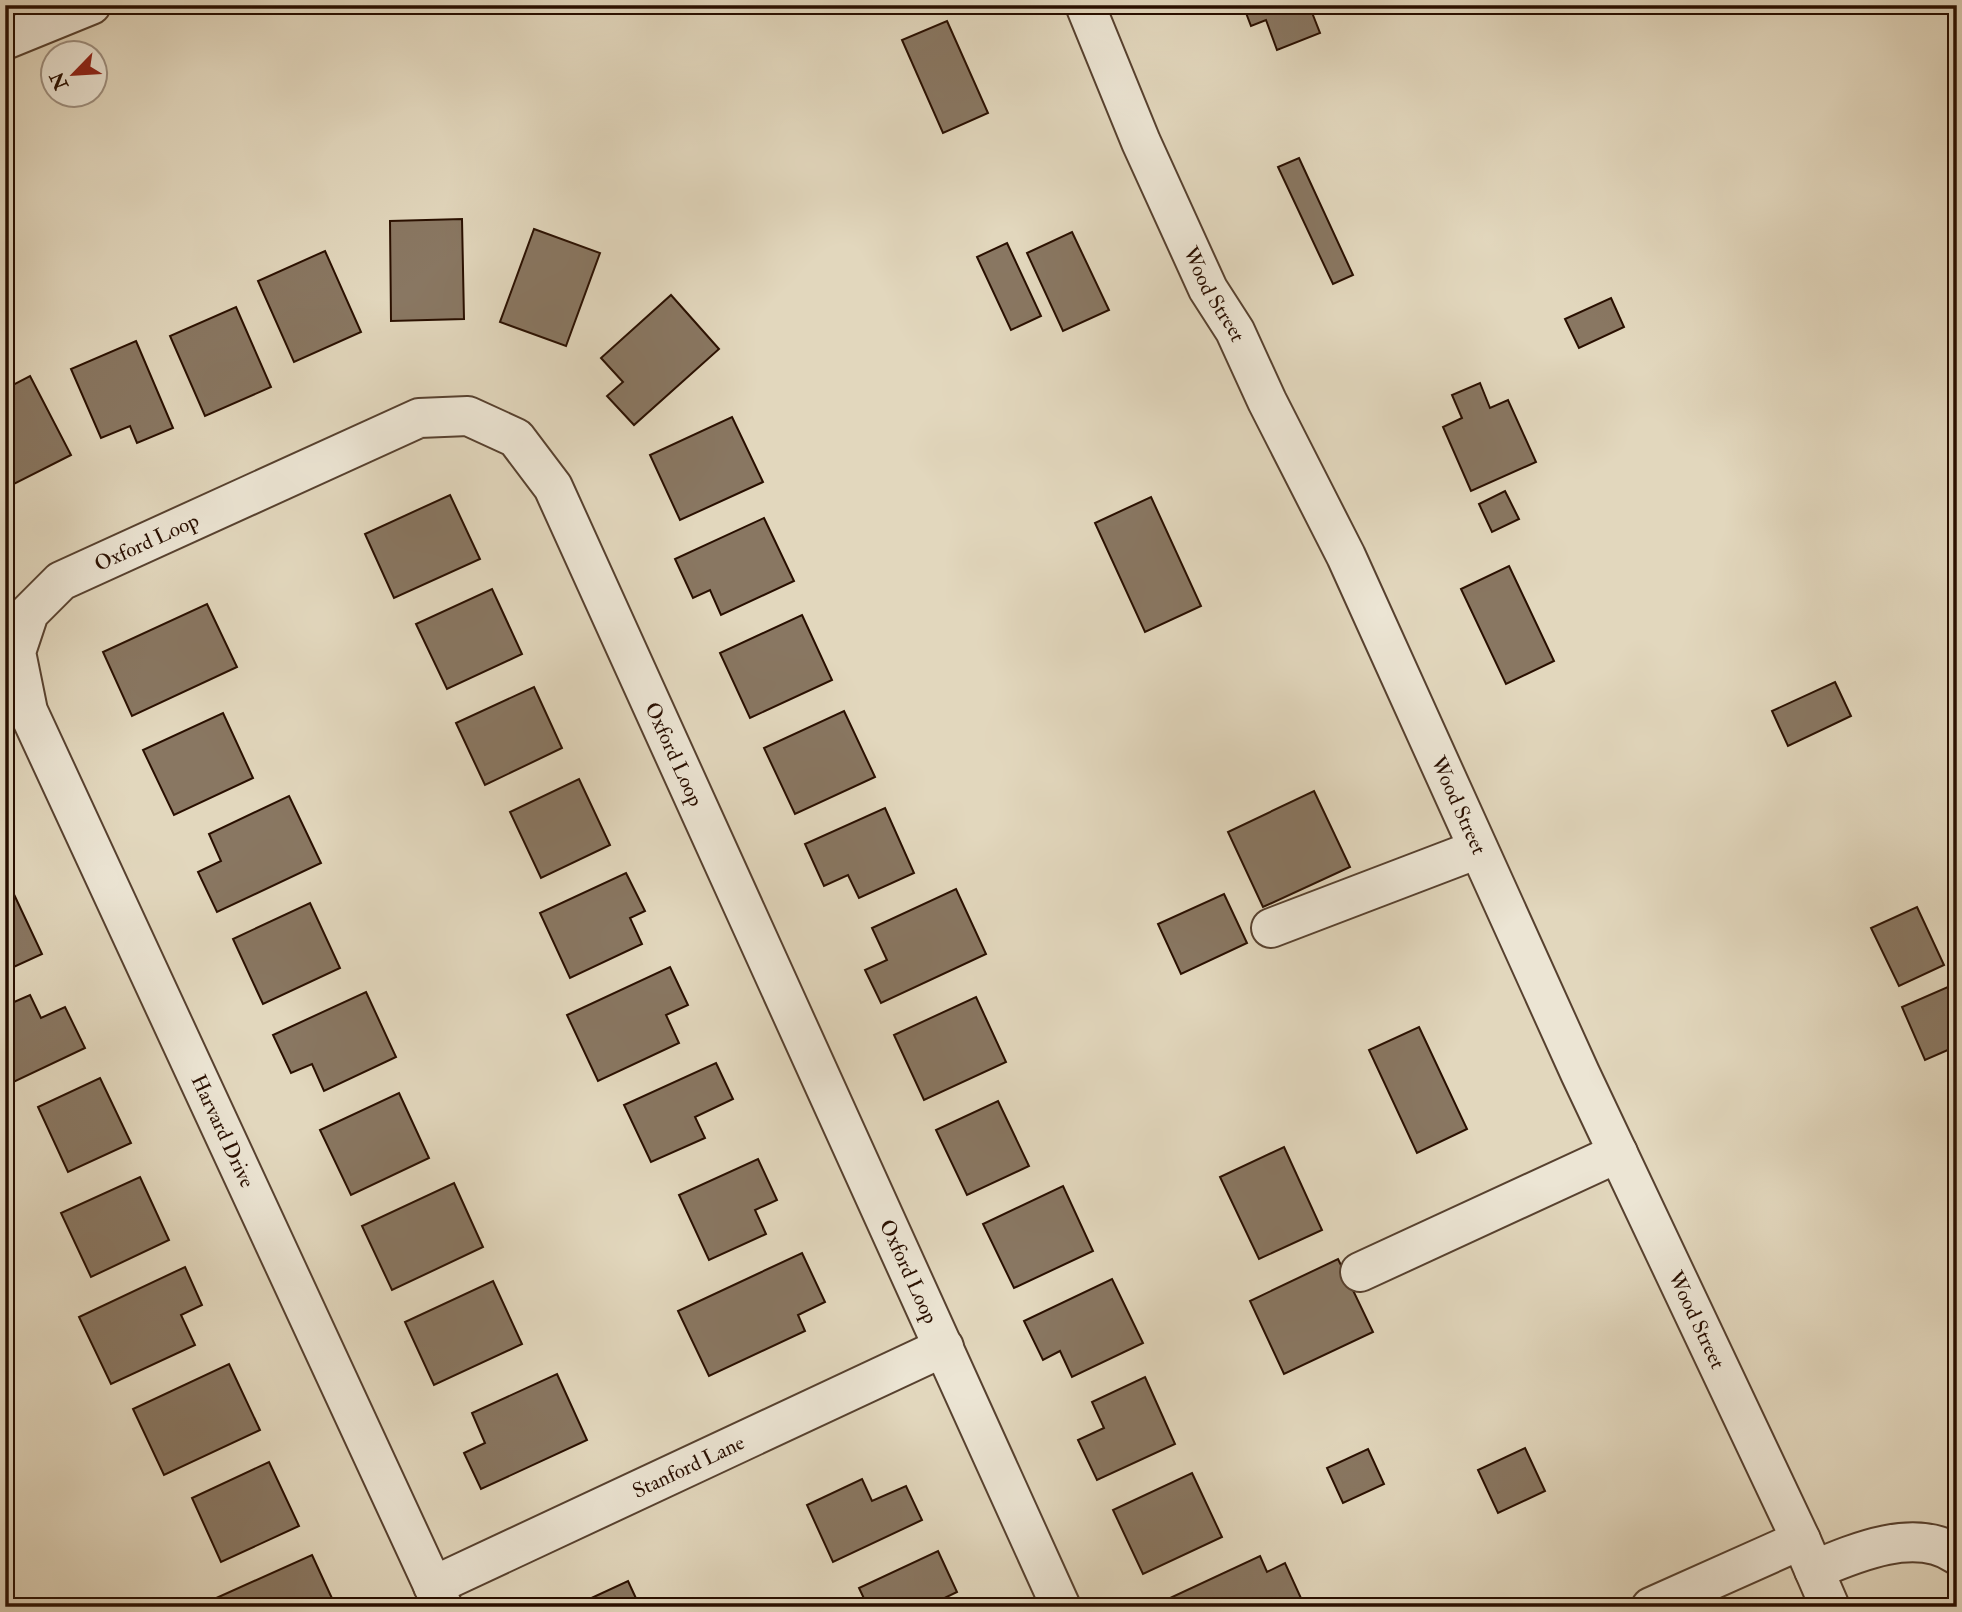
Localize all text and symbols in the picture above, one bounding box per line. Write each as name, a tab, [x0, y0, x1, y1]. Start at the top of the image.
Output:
north arrow	[38, 38, 108, 108]
text: N	[45, 67, 74, 94]
street label: Wood Street	[1176, 242, 1251, 346]
street label: Oxford Loop	[90, 507, 203, 578]
street label: Oxford Loop	[638, 698, 709, 811]
street label: Wood Street	[1424, 751, 1492, 859]
street label: Harvard Drive	[185, 1070, 261, 1192]
street label: Oxford Loop	[873, 1215, 944, 1328]
street label: Wood Street	[1661, 1266, 1731, 1374]
street label: Stanford Lane	[628, 1429, 749, 1505]

